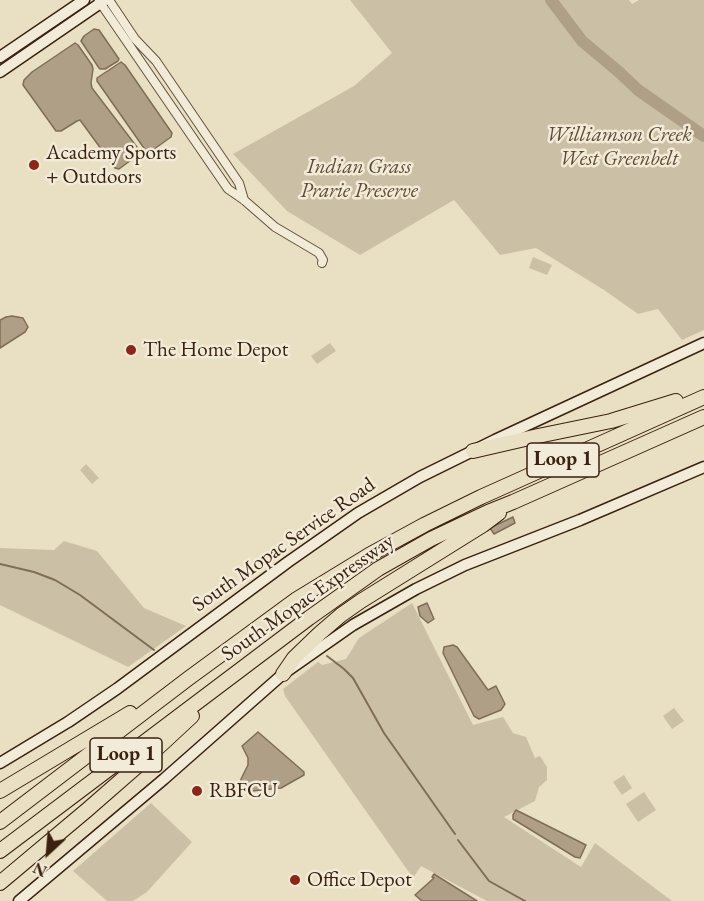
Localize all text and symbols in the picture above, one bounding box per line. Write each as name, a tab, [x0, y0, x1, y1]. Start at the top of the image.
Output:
park label: Williamson Creek West Greenbelt	[546, 122, 692, 172]
place label: Academy Sports + Outdoors	[46, 140, 176, 190]
park label: Indian Grass Prarie Preserve	[300, 154, 418, 204]
marker: Academy Sports + Outdoors	[27, 158, 41, 172]
place label: The Home Depot	[143, 337, 288, 363]
marker: The Home Depot	[124, 343, 138, 357]
road number: Loop 1	[527, 443, 599, 477]
street label: South Mopac Service Road	[188, 472, 380, 618]
street label: South Mopac Expressway	[217, 529, 399, 667]
road number: Loop 1	[90, 738, 162, 772]
place label: RBFCU	[209, 778, 277, 804]
marker: RBFCU	[190, 784, 204, 798]
north arrow	[18, 823, 78, 883]
text: N	[29, 857, 50, 882]
place label: Office Depot	[307, 867, 412, 893]
marker: Office Depot	[288, 873, 302, 887]

